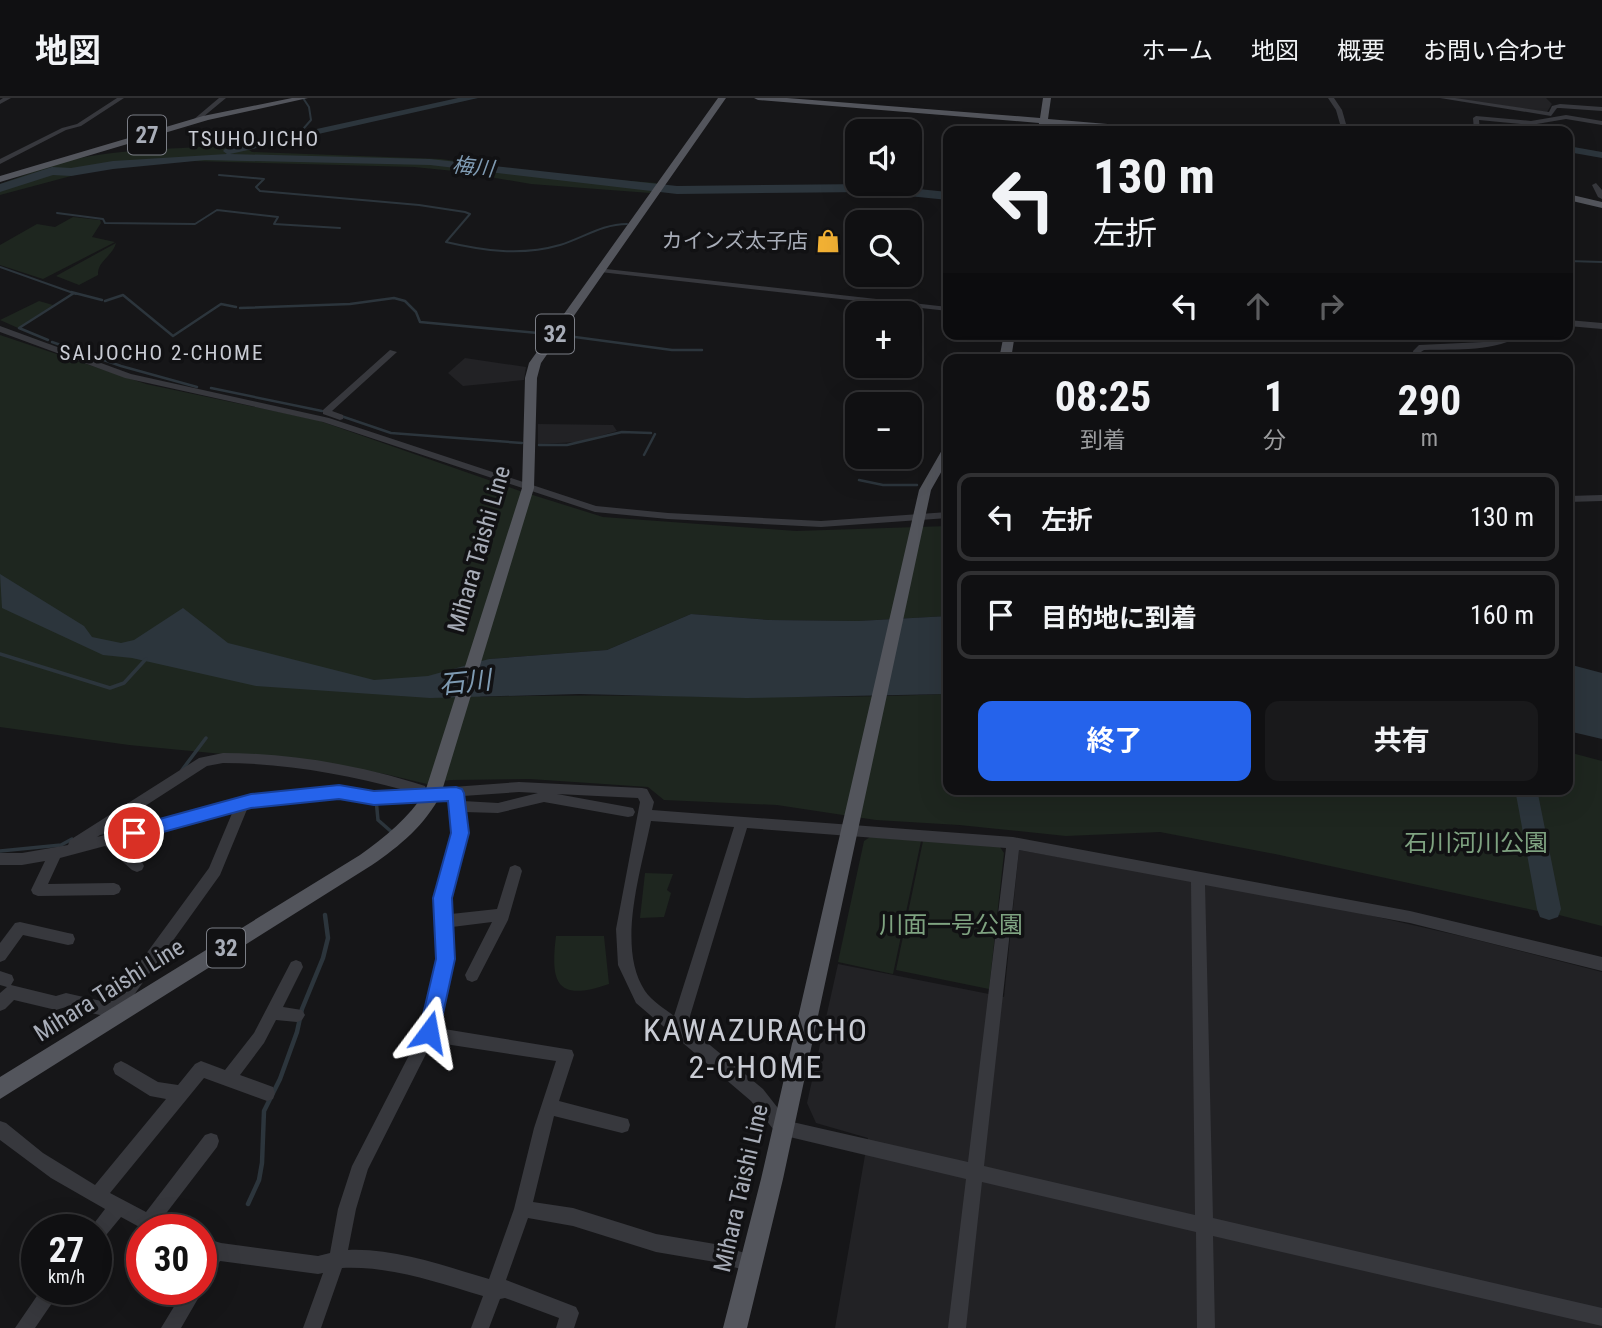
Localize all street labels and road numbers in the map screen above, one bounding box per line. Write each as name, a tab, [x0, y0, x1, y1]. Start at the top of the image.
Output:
road number: 27	[128, 116, 166, 154]
road number: 32	[536, 314, 574, 354]
street label: Mihara Taishi Line	[442, 463, 516, 635]
road number: 32	[207, 928, 245, 968]
street label: Mihara Taishi Line	[29, 933, 189, 1047]
street label: Mihara Taishi Line	[708, 1101, 774, 1275]

